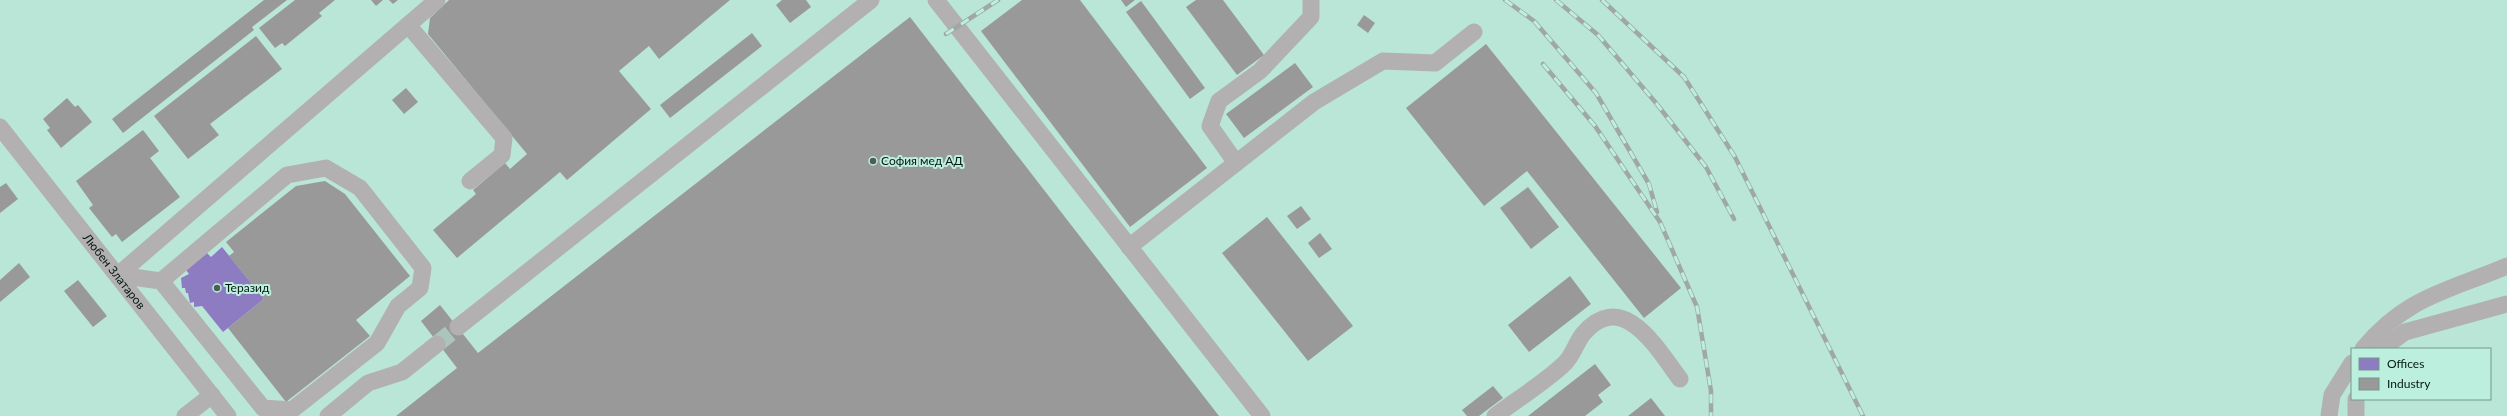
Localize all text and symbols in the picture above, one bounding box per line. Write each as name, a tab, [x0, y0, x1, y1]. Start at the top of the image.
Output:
place label: София мед АД	[881, 153, 964, 168]
marker: София мед АД	[868, 156, 878, 166]
street label: Любен Златаров	[79, 230, 149, 312]
place label: Теразид	[225, 280, 270, 295]
marker: Теразид	[212, 283, 222, 293]
legend	[2351, 348, 2491, 400]
text: Offices	[2387, 356, 2424, 371]
text: Industry	[2387, 376, 2431, 391]

